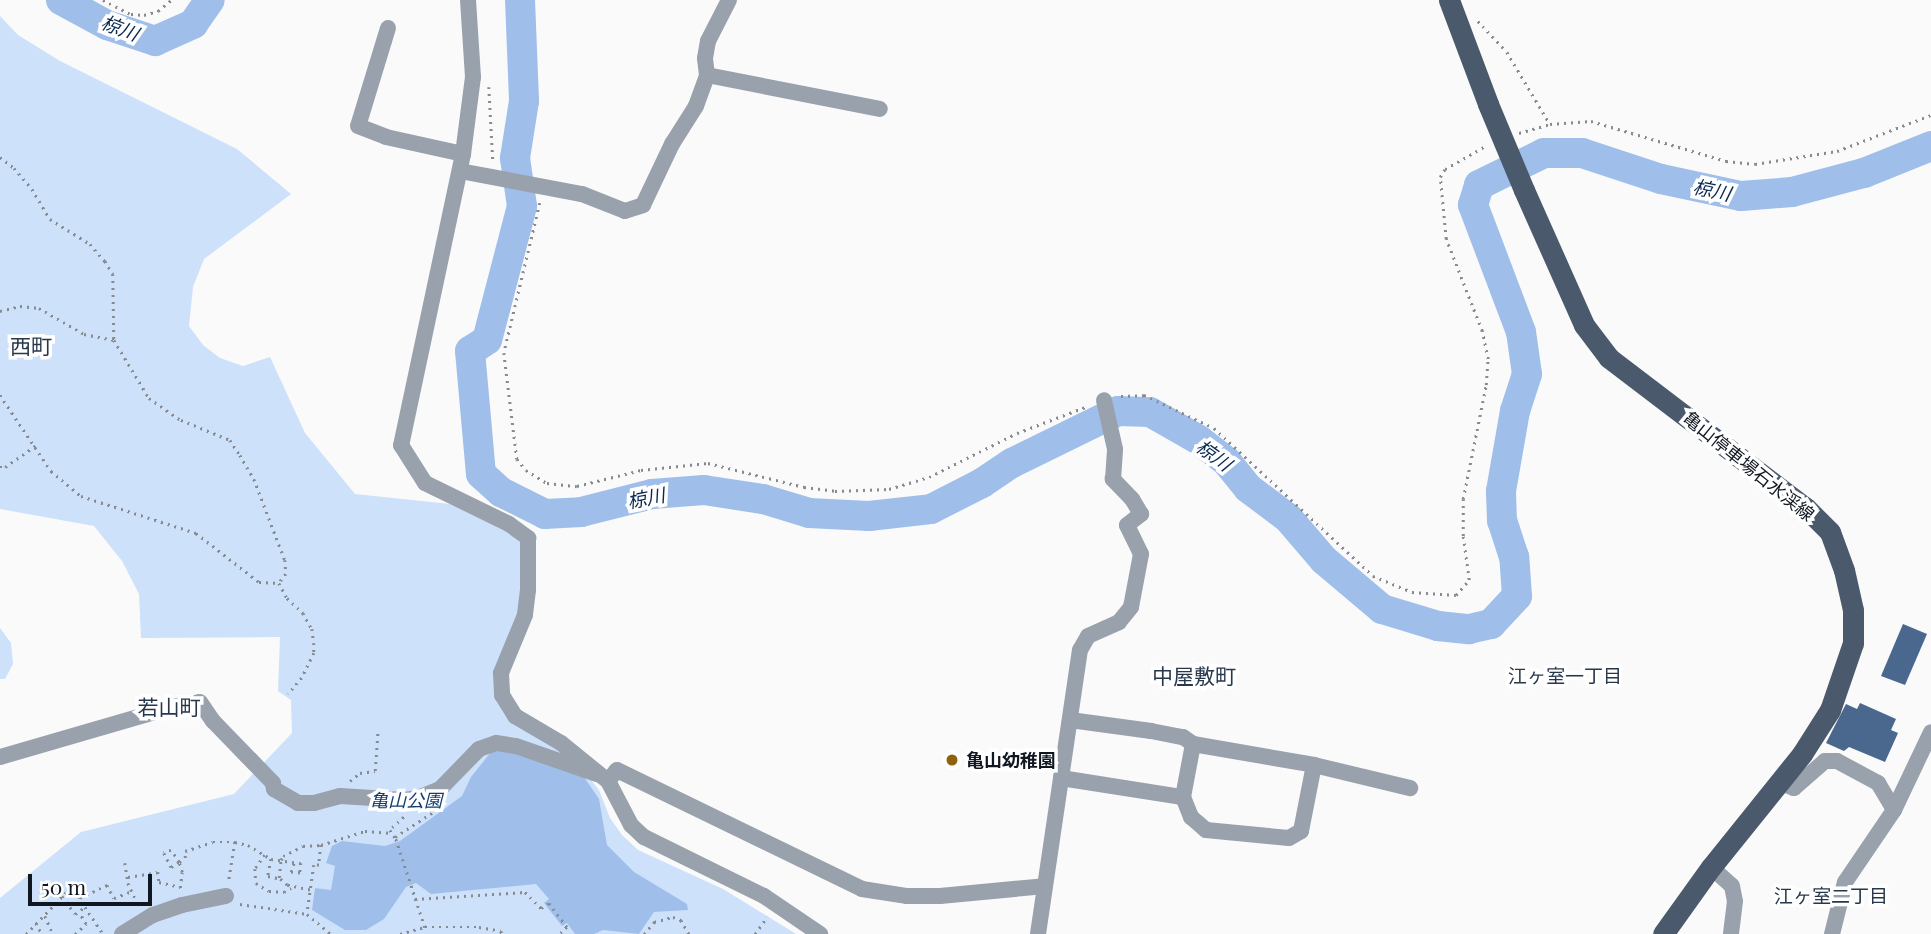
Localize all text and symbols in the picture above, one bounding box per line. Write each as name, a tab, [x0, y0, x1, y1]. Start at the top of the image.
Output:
water label: 椋川	[98, 11, 142, 45]
water label: 椋川	[1691, 175, 1733, 205]
district label: 西町	[10, 332, 52, 358]
street label: 亀山停車場石水渓線	[1679, 407, 1819, 525]
water label: 椋川	[1192, 435, 1236, 475]
water label: 椋川	[625, 483, 667, 513]
district label: 中屋敷町	[1152, 662, 1236, 688]
district label: 江ヶ室一丁目	[1508, 665, 1622, 687]
district label: 若山町	[138, 693, 200, 719]
place label: 亀山幼稚園	[966, 749, 1056, 771]
marker: 亀山幼稚園	[944, 752, 960, 768]
park label: 亀山公園	[370, 789, 442, 811]
scale bar	[32, 860, 156, 904]
text: 50 m	[41, 872, 86, 900]
district label: 江ヶ室二丁目	[1774, 885, 1888, 907]

